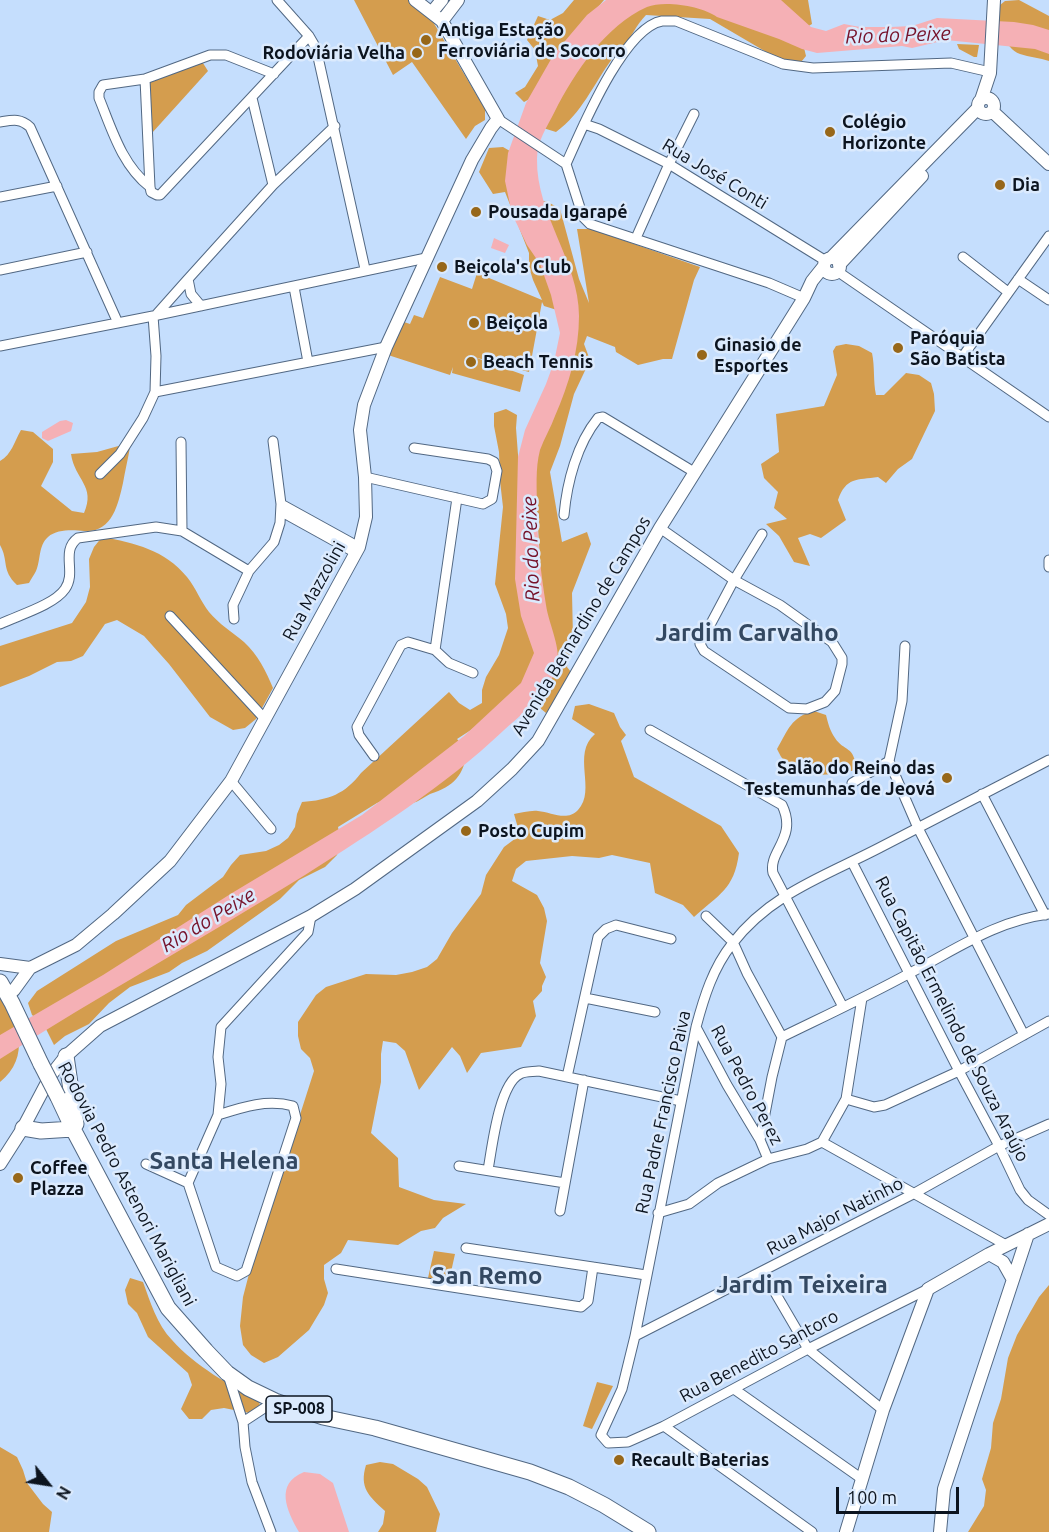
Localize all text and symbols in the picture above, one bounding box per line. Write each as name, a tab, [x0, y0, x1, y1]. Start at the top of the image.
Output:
place label: Antiga Estação Ferroviária de Socorro	[438, 19, 626, 62]
water label: Rio do Peixe	[845, 21, 951, 49]
marker: Antiga Estação Ferroviária de Socorro	[419, 33, 433, 47]
place label: Rodoviária Velha	[263, 42, 405, 64]
marker: Rodoviária Velha	[410, 46, 424, 60]
place label: Colégio Horizonte	[842, 111, 926, 154]
marker: Colégio Horizonte	[823, 125, 837, 139]
street label: Rua José Conti	[658, 134, 772, 214]
place label: Dia	[1012, 174, 1040, 196]
marker: Dia	[993, 178, 1007, 192]
place label: Pousada Igarapé	[488, 201, 628, 223]
marker: Pousada Igarapé	[469, 205, 483, 219]
place label: Beiçola's Club	[454, 256, 571, 278]
marker: Beiçola's Club	[435, 260, 449, 274]
place label: Beiçola	[486, 312, 548, 334]
marker: Beiçola	[467, 316, 481, 330]
place label: Paróquia São Batista	[910, 327, 1005, 370]
place label: Ginasio de Esportes	[714, 334, 802, 376]
marker: Paróquia São Batista	[891, 341, 905, 355]
marker: Ginasio de Esportes	[695, 348, 709, 362]
place label: Beach Tennis	[483, 351, 593, 373]
marker: Beach Tennis	[464, 355, 478, 369]
water label: Rio do Peixe	[517, 496, 545, 602]
street label: Avenida Bernardino de Campos	[507, 512, 655, 740]
street label: Rua Mazzolini	[278, 537, 350, 645]
district label: Jardim Carvalho	[655, 619, 839, 647]
place label: Salão do Reino das Testemunhas de Jeová	[744, 757, 935, 800]
marker: Salão do Reino das Testemunhas de Jeová	[940, 771, 954, 785]
place label: Posto Cupim	[478, 820, 584, 842]
marker: Posto Cupim	[459, 824, 473, 838]
street label: Rua Capitão Ermelindo de Souza Araújo	[870, 873, 1034, 1165]
water label: Rio do Peixe	[157, 883, 259, 957]
street label: Rua Padre Francisco Paiva	[631, 1008, 695, 1216]
street label: Rua Pedro Perez	[706, 1021, 788, 1149]
street label: Rodovia Pedro Astenori Marigliani	[53, 1058, 201, 1310]
district label: Santa Helena	[149, 1147, 299, 1175]
place label: Coffee Plazza	[30, 1157, 88, 1200]
marker: Coffee Plazza	[11, 1171, 25, 1185]
street label: Rua Major Natinho	[763, 1172, 907, 1260]
district label: San Remo	[432, 1262, 542, 1290]
district label: Jardim Teixeira	[716, 1271, 888, 1299]
street label: Rua Benedito Santoro	[676, 1305, 842, 1407]
road number: SP-008	[266, 1396, 332, 1422]
place label: Recault Baterias	[631, 1449, 769, 1471]
marker: Recault Baterias	[612, 1453, 626, 1467]
north arrow	[18, 1454, 78, 1514]
scale bar	[839, 1475, 962, 1513]
text: N	[53, 1483, 74, 1503]
text: 100 m	[847, 1487, 897, 1507]

